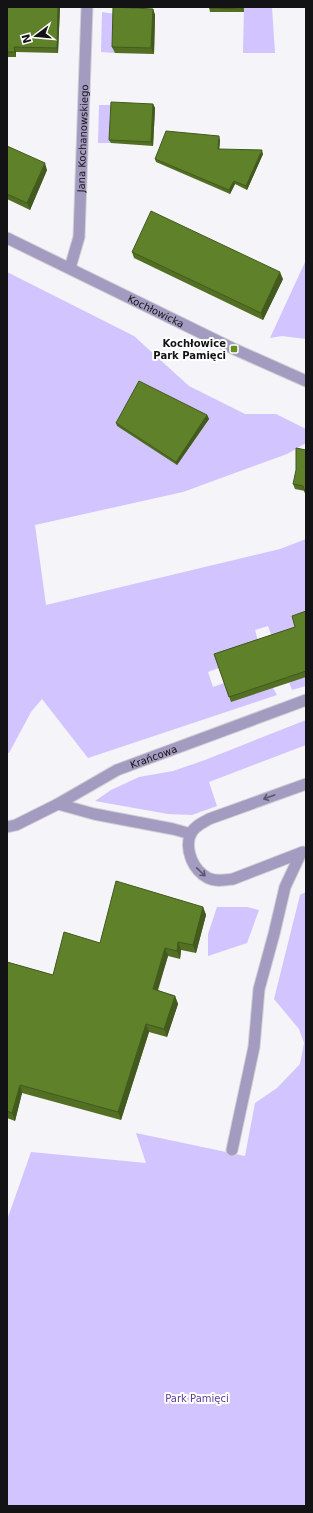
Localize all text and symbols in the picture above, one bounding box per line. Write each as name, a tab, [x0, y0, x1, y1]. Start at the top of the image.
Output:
north arrow	[16, 16, 56, 56]
text: N	[19, 32, 34, 45]
street label: Jana Kochanowskiego	[76, 84, 90, 194]
street label: Kochłowicka	[126, 293, 186, 330]
place label: Kochłowice Park Pamięci	[153, 338, 226, 361]
marker: Kochłowice Park Pamięci	[229, 344, 239, 354]
street label: Krańcowa	[129, 743, 179, 771]
one-way arrow	[263, 794, 276, 801]
one-way arrow	[196, 867, 206, 876]
park label: Park Pamięci	[165, 1393, 229, 1404]

